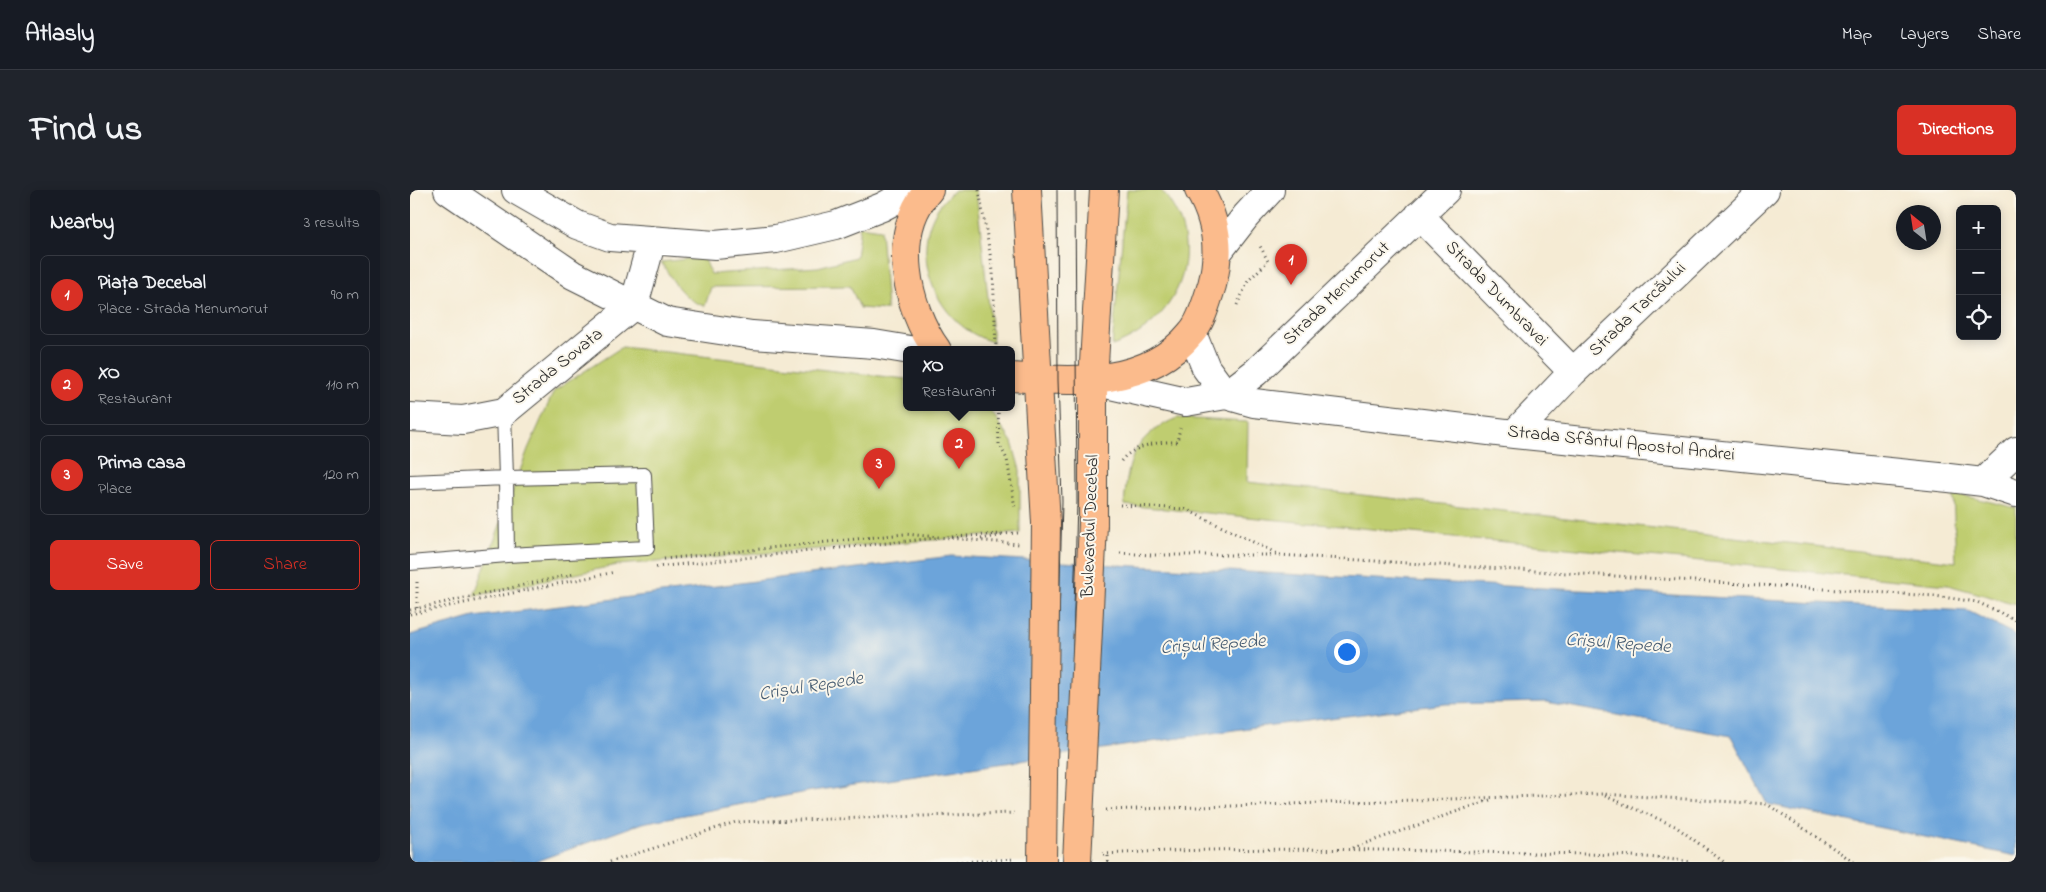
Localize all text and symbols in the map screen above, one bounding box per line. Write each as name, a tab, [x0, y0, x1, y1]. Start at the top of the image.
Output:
text: Atlasly	[25, 17, 94, 52]
text: Map	[1842, 22, 1872, 48]
text: Layers	[1900, 22, 1950, 48]
text: Share	[1978, 22, 2021, 48]
text: Find us	[30, 105, 142, 156]
button: Directions	[1897, 105, 2016, 155]
north arrow	[1896, 205, 1941, 250]
map controls	[1956, 205, 2001, 340]
button: +	[1956, 205, 2001, 250]
text: Nearby	[50, 208, 114, 238]
text: 3 results	[304, 211, 360, 235]
street label: Strada Dumbravei	[1439, 235, 1553, 353]
street label: Strada Menumorut	[1277, 236, 1397, 352]
pin: 1	[1275, 244, 1307, 285]
button: −	[1956, 250, 2001, 295]
street label: Strada Tarcăului	[1583, 257, 1693, 363]
text: Piața Decebal	[98, 270, 206, 297]
text: 1	[64, 283, 70, 307]
text: 90 m	[331, 283, 359, 307]
button: locate	[1956, 295, 2001, 340]
text: Place · Strada Menumorut	[98, 297, 268, 321]
street label: Strada Sovata	[507, 322, 609, 412]
popup	[903, 346, 1015, 411]
text: XO	[922, 353, 944, 380]
text: XO	[98, 360, 120, 387]
text: 2	[63, 373, 71, 397]
text: 110 m	[325, 373, 359, 397]
text: Restaurant	[922, 380, 996, 404]
text: Restaurant	[98, 387, 172, 411]
street label: Strada Sfântul Apostol Andrei	[1506, 419, 1736, 469]
pin: 2	[943, 428, 975, 469]
pin: 3	[863, 448, 895, 489]
text: Prima casa	[98, 450, 186, 477]
street label: Bulevardul Decebal	[1075, 454, 1106, 599]
text: 3	[64, 463, 70, 487]
text: 120 m	[323, 463, 359, 487]
text: Place	[98, 477, 132, 501]
button: Save	[50, 540, 200, 590]
button: Share	[210, 540, 360, 590]
water label: Crișul Repede	[1565, 627, 1673, 661]
water label: Crișul Repede	[1160, 628, 1268, 662]
your location	[1334, 639, 1360, 665]
water label: Crișul Repede	[757, 665, 867, 709]

